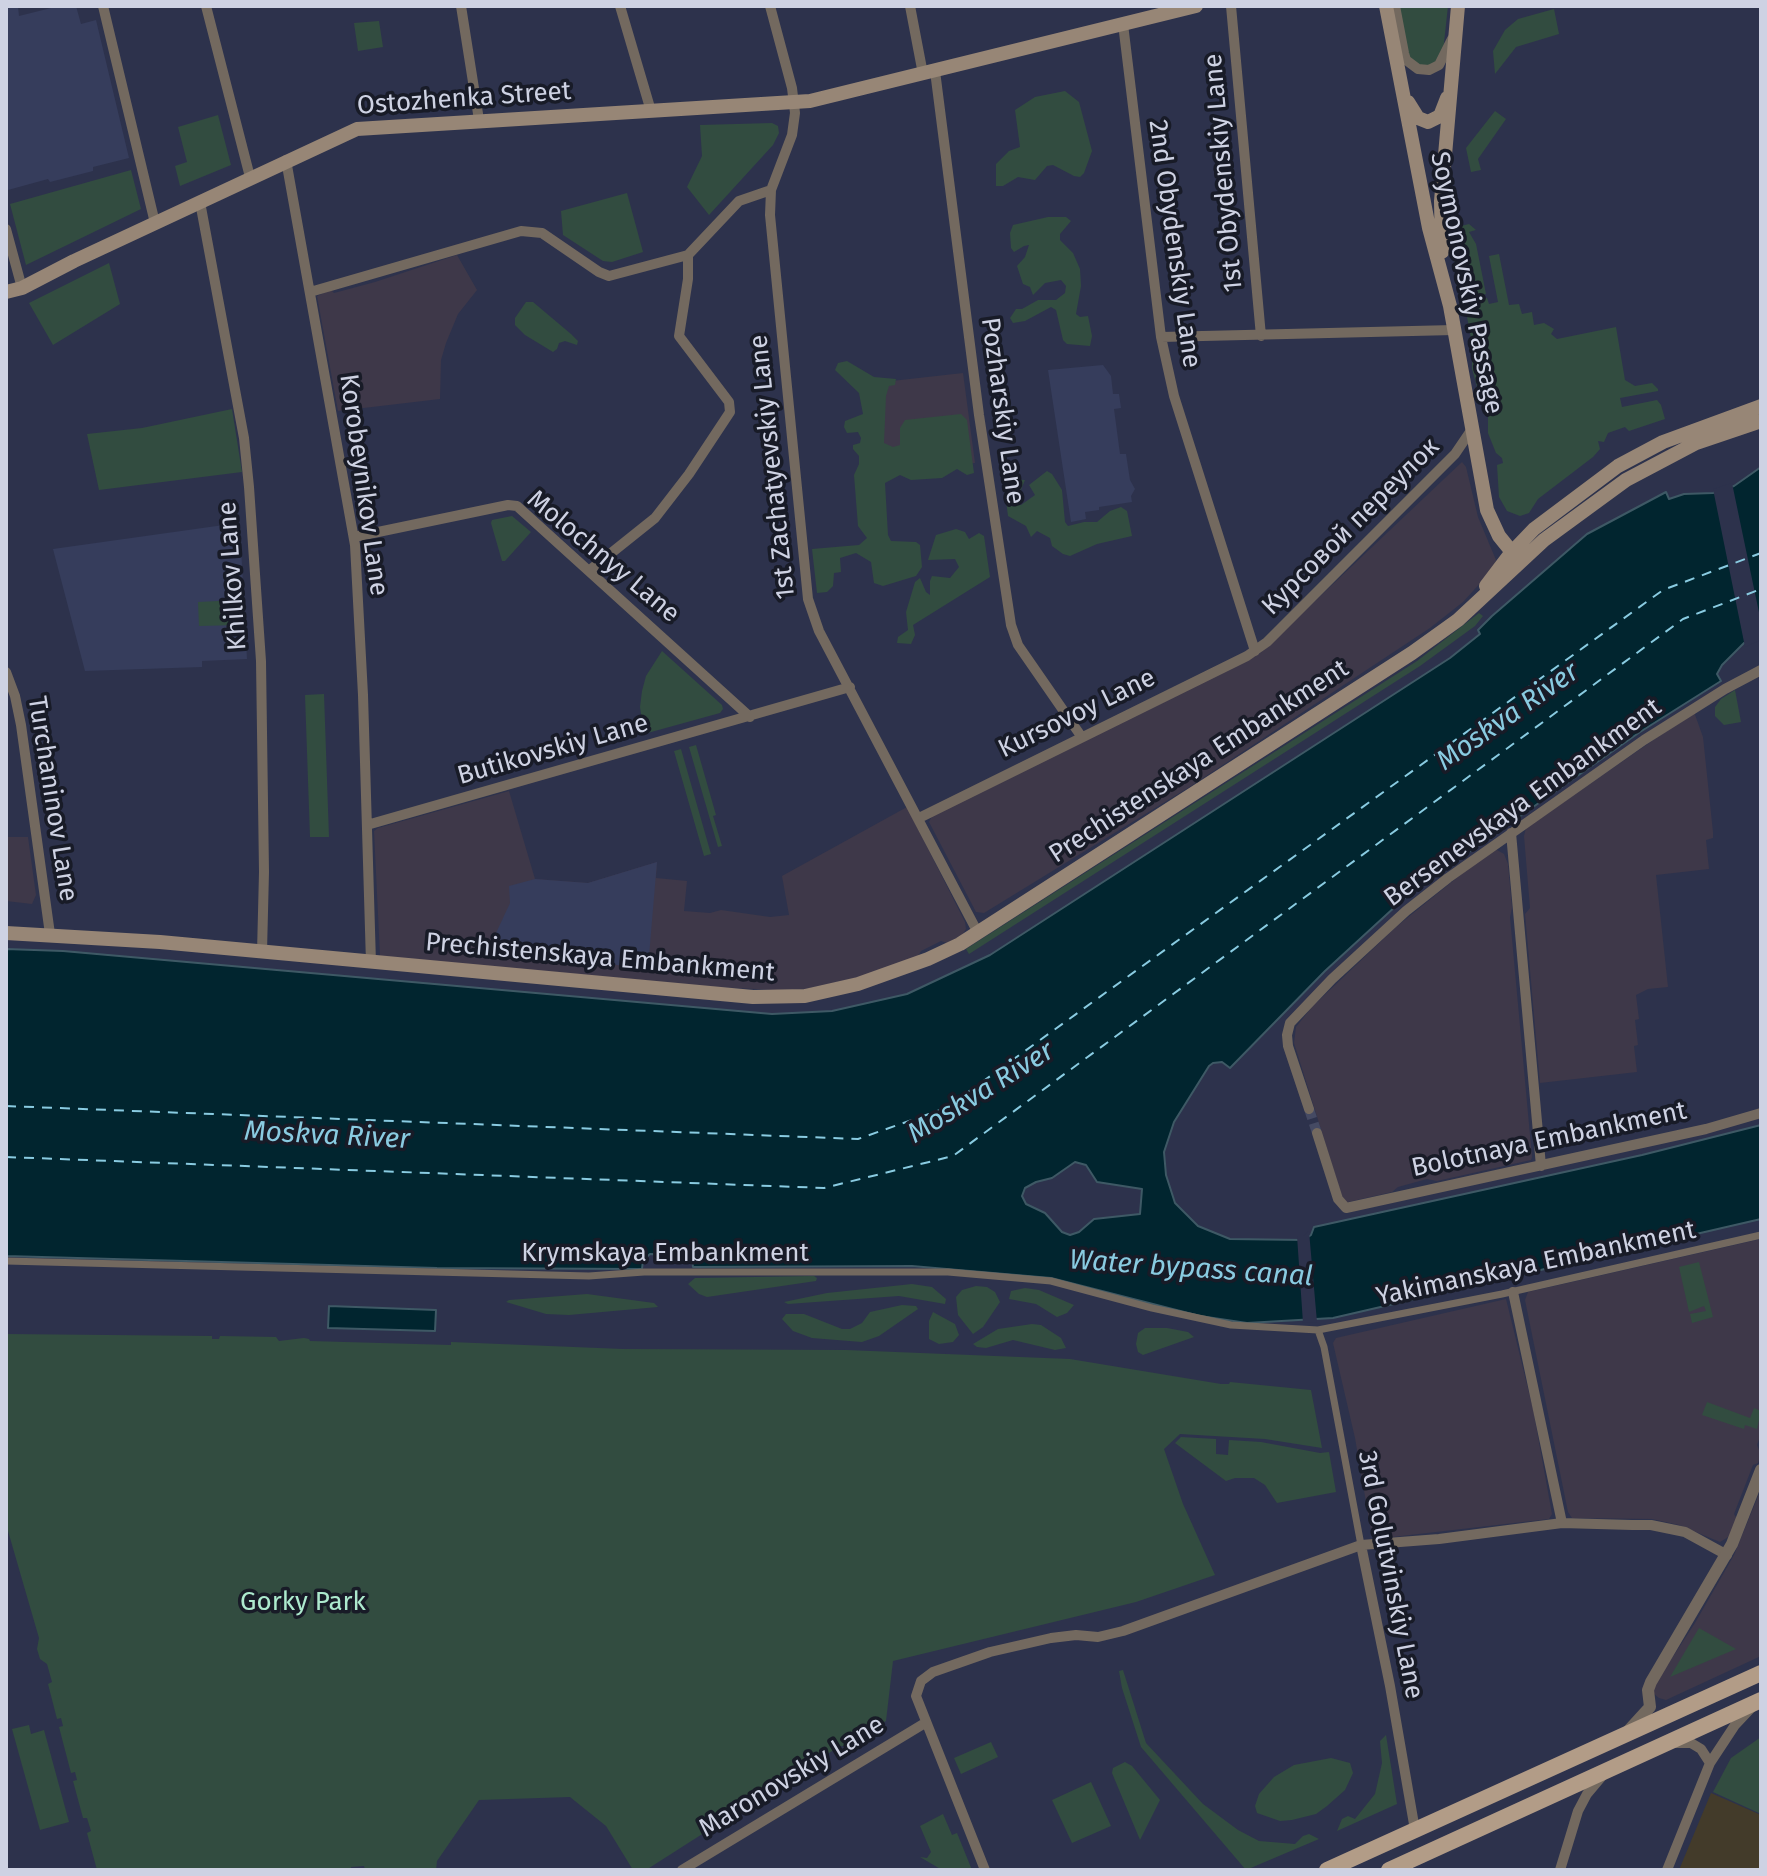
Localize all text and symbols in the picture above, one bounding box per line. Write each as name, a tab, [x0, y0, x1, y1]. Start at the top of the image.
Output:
street label: 1st Obydenskiy Lane	[1198, 52, 1250, 294]
street label: Ostozhenka Street	[356, 76, 572, 122]
street label: 2nd Obydenskiy Lane	[1141, 118, 1207, 370]
street label: Soymonovskiy Passage	[1423, 149, 1509, 417]
street label: Pozharskiy Lane	[973, 316, 1031, 506]
street label: 1st Zachatyevskiy Lane	[744, 333, 802, 601]
street label: Korobeynikov Lane	[332, 372, 394, 598]
street label: Курсовой переулок	[1256, 432, 1446, 622]
street label: Molochnyy Lane	[520, 484, 686, 630]
street label: Khilkov Lane	[212, 500, 254, 652]
street label: Prechistenskaya Embankment	[1043, 653, 1355, 871]
water label: Moskva River	[1430, 656, 1586, 778]
street label: Kursovoy Lane	[993, 663, 1161, 765]
street label: Bersenevskaya Embankment	[1378, 692, 1668, 914]
street label: Turchaninov Lane	[20, 694, 84, 904]
street label: Butikovskiy Lane	[454, 708, 652, 792]
street label: Prechistenskaya Embankment	[424, 927, 776, 989]
water label: Moskva River	[902, 1035, 1060, 1151]
street label: Bolotnaya Embankment	[1409, 1096, 1689, 1184]
water label: Moskva River	[243, 1115, 411, 1157]
street label: Yakimanskaya Embankment	[1373, 1215, 1699, 1313]
street label: Krymskaya Embankment	[521, 1238, 809, 1270]
water label: Water bypass canal	[1068, 1244, 1314, 1294]
street label: 3rd Golutvinskiy Lane	[1351, 1448, 1429, 1702]
park label: Gorky Park	[240, 1587, 366, 1619]
street label: Maronovskiy Lane	[694, 1709, 890, 1845]

